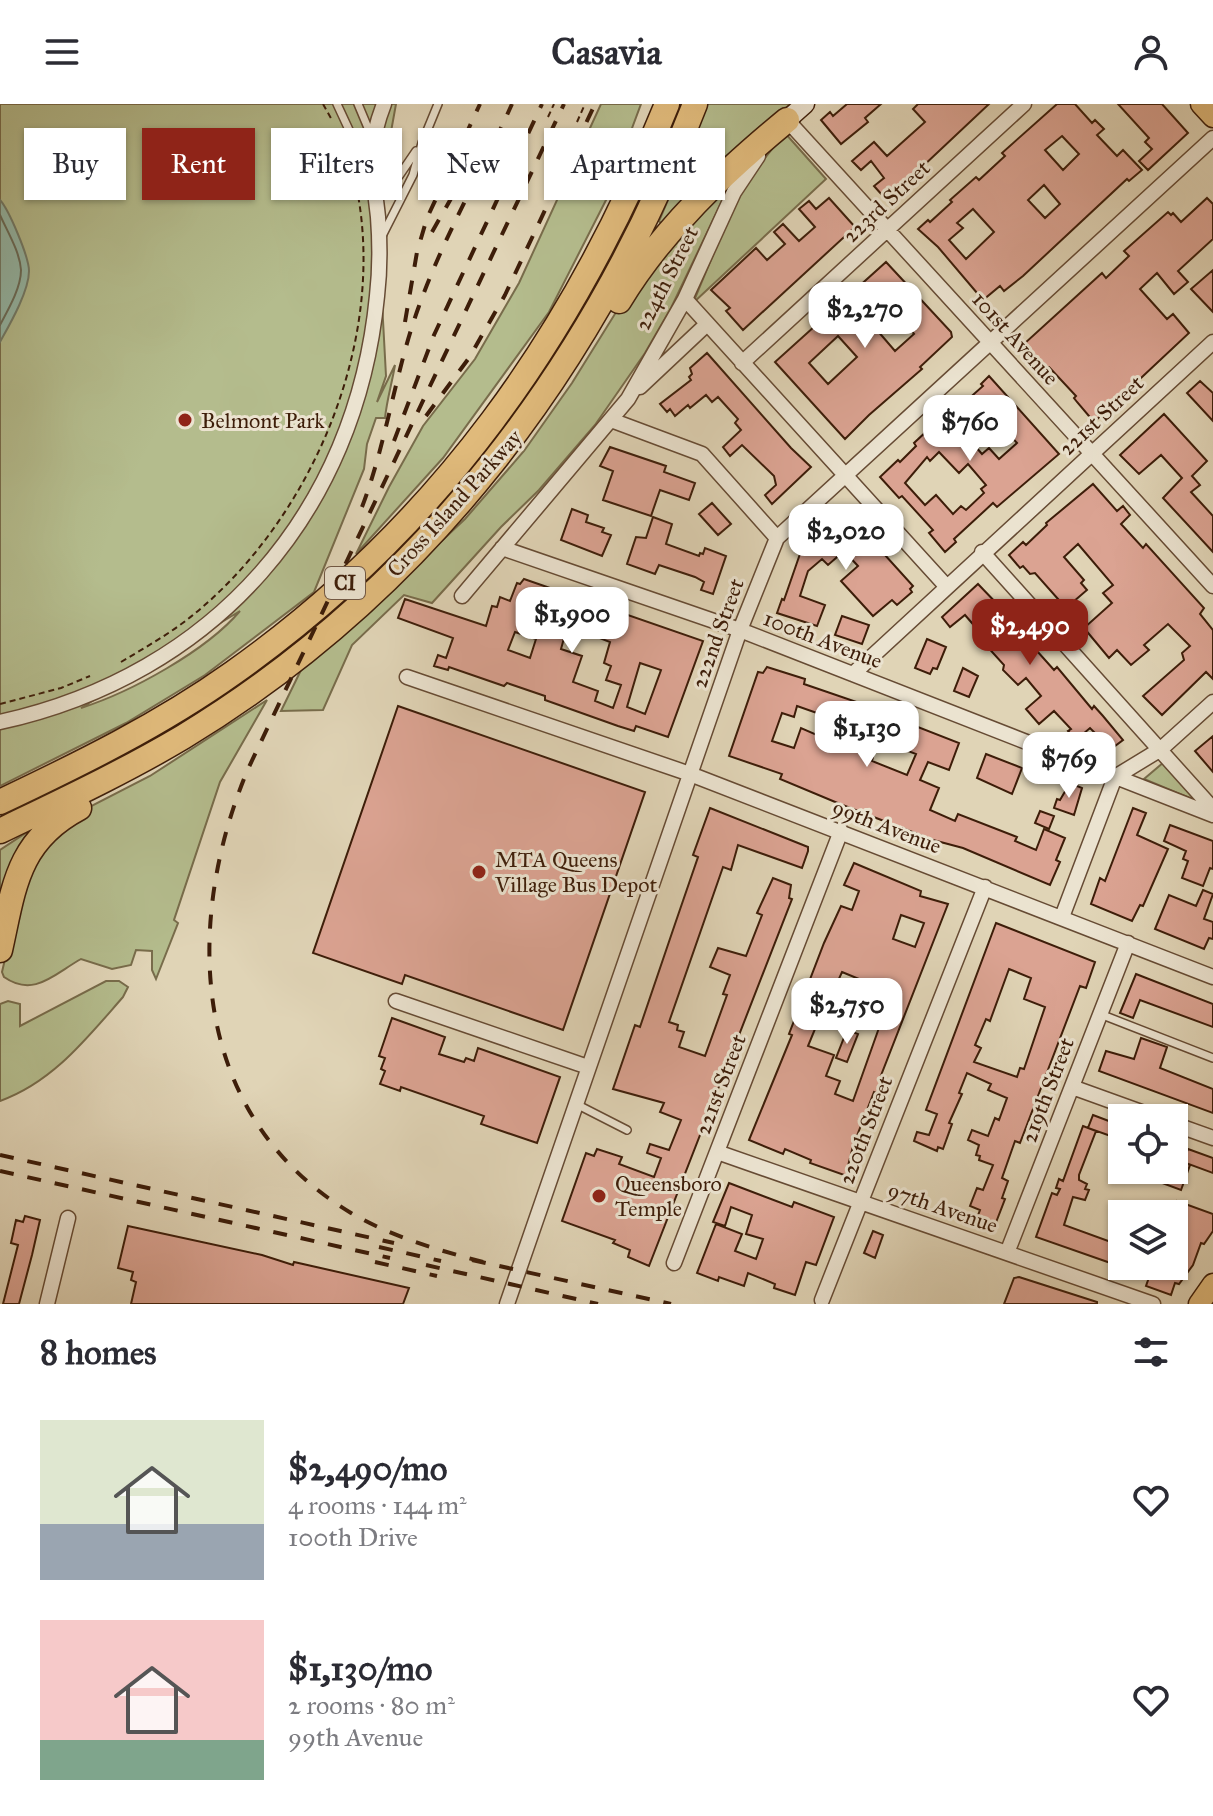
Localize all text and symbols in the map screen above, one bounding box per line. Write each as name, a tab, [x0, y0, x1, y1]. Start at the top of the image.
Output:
icon: menu	[40, 30, 84, 74]
text: Casavia	[551, 30, 662, 74]
icon: person	[1129, 30, 1173, 74]
chip: Buy	[24, 128, 126, 200]
chip: Rent	[142, 128, 255, 200]
chip: Filters	[271, 128, 402, 200]
chip: New	[418, 128, 528, 200]
chip: Apartment	[544, 128, 725, 200]
street label: 223rd Street	[837, 154, 936, 248]
street label: 224th Street	[629, 221, 704, 335]
pin: $2,270	[800, 282, 930, 350]
street label: 101st Avenue	[967, 286, 1065, 391]
text: $2,270	[827, 292, 903, 324]
street label: 221st Street	[1054, 369, 1149, 461]
pin: $760	[923, 395, 1017, 463]
text: $760	[941, 405, 999, 437]
place label: Belmont Park	[201, 407, 325, 434]
marker: Belmont Park	[176, 411, 194, 429]
street label: Cross Island Parkway	[381, 424, 528, 583]
pin: $2,020	[781, 504, 911, 572]
text: $2,020	[807, 514, 885, 546]
road number: CI	[325, 567, 365, 599]
street label: 222nd Street	[685, 574, 750, 692]
pin: $1,900	[507, 587, 637, 655]
text: $1,900	[534, 597, 610, 629]
pin: $2,490	[965, 599, 1095, 667]
street label: 100th Avenue	[760, 604, 886, 674]
text: $2,490	[990, 609, 1070, 641]
pin: $1,130	[802, 701, 932, 769]
text: $1,130	[833, 711, 901, 743]
pin: $769	[1022, 732, 1116, 800]
text: $769	[1041, 742, 1097, 774]
street label: 99th Avenue	[829, 793, 945, 860]
place label: MTA Queens Village Bus Depot	[494, 846, 658, 898]
marker: MTA Queens Village Bus Depot	[470, 863, 488, 881]
pin: $2,750	[782, 978, 912, 1046]
text: $2,750	[809, 988, 885, 1020]
street label: 221st Street	[689, 1030, 752, 1138]
street label: 219th Street	[1015, 1034, 1080, 1147]
street label: 220th Street	[832, 1072, 899, 1188]
map controls	[1108, 1104, 1188, 1280]
button: locate	[1108, 1104, 1188, 1184]
place label: Queensboro Temple	[615, 1170, 722, 1222]
street label: 97th Avenue	[884, 1176, 1001, 1239]
marker: Queensboro Temple	[590, 1187, 608, 1205]
button: layers	[1108, 1200, 1188, 1280]
icon: filters	[1129, 1330, 1173, 1374]
text: 8 homes	[40, 1332, 156, 1373]
text: $2,490/mo	[288, 1448, 447, 1489]
icon: home	[104, 1452, 200, 1548]
icon: heart	[1129, 1478, 1173, 1522]
text: 4 rooms · 144 m²	[288, 1489, 467, 1521]
text: 100th Drive	[288, 1521, 418, 1553]
text: $1,130/mo	[288, 1648, 432, 1689]
icon: home	[104, 1652, 200, 1748]
icon: heart	[1129, 1678, 1173, 1722]
text: 2 rooms · 80 m²	[288, 1689, 455, 1721]
text: 99th Avenue	[288, 1721, 423, 1753]

